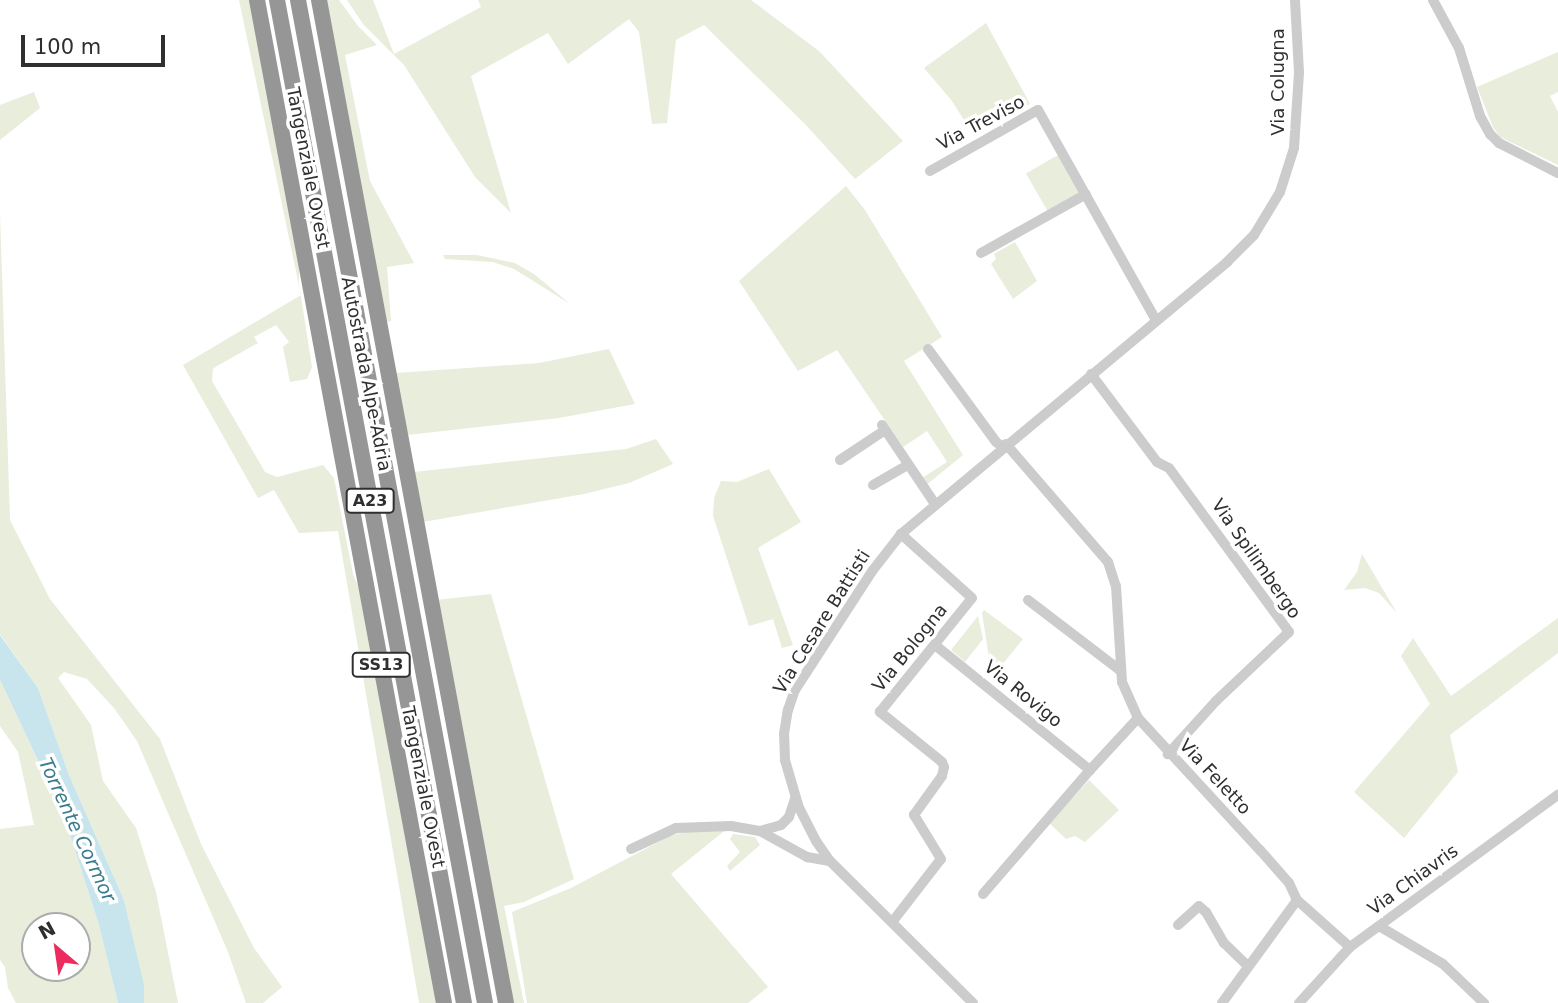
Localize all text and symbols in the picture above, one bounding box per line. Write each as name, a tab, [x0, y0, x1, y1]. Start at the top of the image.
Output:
scale bar	[24, 21, 168, 65]
street label: Via Colugna	[1267, 28, 1289, 136]
text: 100 m	[34, 35, 101, 59]
street label: Tangenziale Ovest	[282, 85, 334, 251]
street label: Via Treviso	[933, 91, 1029, 155]
street label: Autostrada Alpe-Adria	[337, 275, 395, 473]
road number: A23	[346, 488, 394, 514]
street label: Via Spilimbergo	[1207, 495, 1305, 623]
street label: Via Cesare Battisti	[769, 546, 875, 698]
street label: Via Bologna	[868, 600, 952, 696]
road number: SS13	[351, 652, 411, 678]
street label: Via Rovigo	[979, 656, 1067, 732]
street label: Tangenziale Ovest	[397, 704, 449, 870]
street label: Via Feletto	[1175, 735, 1255, 819]
water label: Torrente Cormor	[34, 754, 120, 906]
street label: Via Chiavris	[1364, 840, 1462, 920]
north arrow	[21, 912, 91, 982]
text: N	[34, 917, 59, 944]

